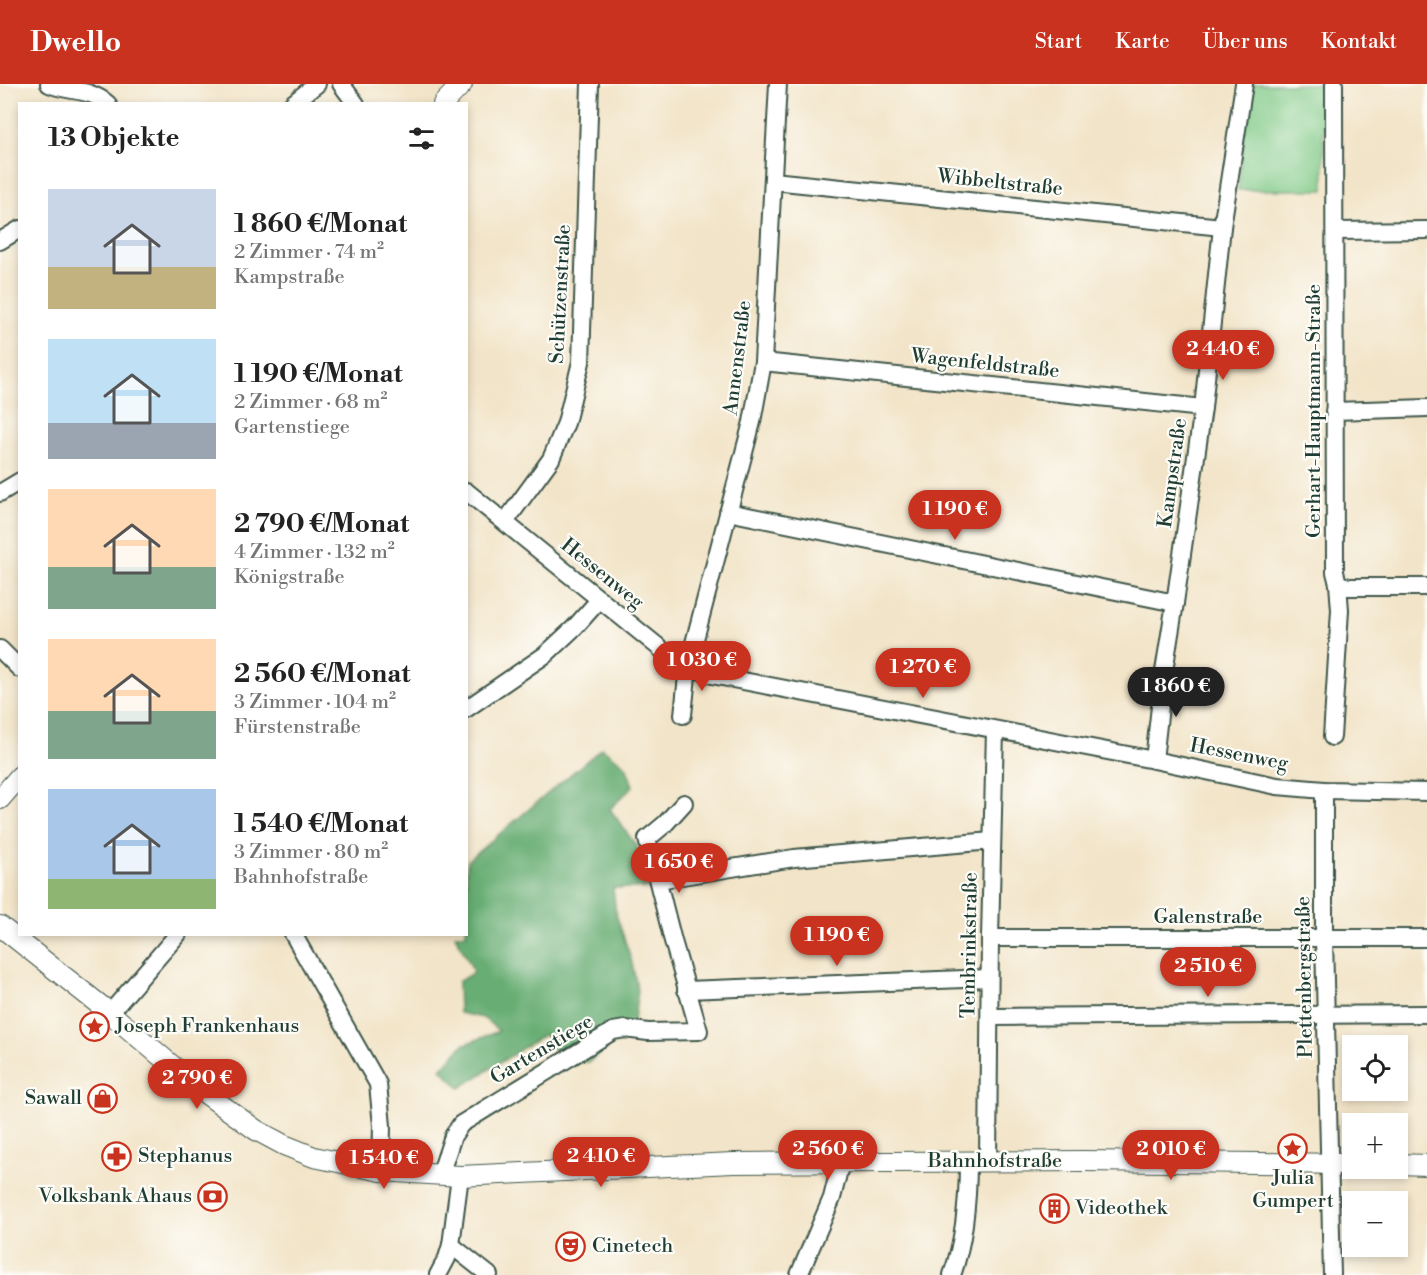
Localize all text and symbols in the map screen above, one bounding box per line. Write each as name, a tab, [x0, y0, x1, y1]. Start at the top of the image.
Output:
text: Dwello	[30, 25, 121, 60]
text: Start	[1035, 29, 1082, 55]
text: Karte	[1115, 29, 1170, 55]
text: Über uns	[1203, 29, 1288, 55]
text: Kontakt	[1321, 29, 1397, 55]
text: 13 Objekte	[48, 122, 180, 154]
icon: filters	[405, 122, 438, 155]
street label: Wibbeltstraße	[935, 164, 1064, 202]
text: 1 860 €/Monat	[234, 208, 407, 240]
icon: home	[96, 213, 168, 285]
street label: Schützenstraße	[545, 224, 577, 364]
text: 2 Zimmer · 74 m²	[234, 240, 384, 265]
text: Kampstraße	[234, 265, 345, 290]
street label: Gerhart-Hauptmann-Straße	[1302, 284, 1327, 538]
street label: Annenstraße	[718, 299, 757, 418]
pin: 2 440 €	[1168, 330, 1278, 381]
text: 2 440 €	[1186, 337, 1260, 362]
street label: Wagenfeldstraße	[908, 344, 1061, 384]
text: 1 190 €/Monat	[234, 358, 403, 390]
icon: home	[96, 363, 168, 435]
text: 2 Zimmer · 68 m²	[234, 390, 388, 415]
text: Gartenstiege	[234, 415, 350, 440]
street label: Kampstraße	[1153, 417, 1193, 529]
pin: 1 190 €	[900, 490, 1010, 541]
text: 1 190 €	[922, 497, 988, 522]
text: 2 790 €/Monat	[234, 508, 409, 540]
icon: home	[96, 513, 168, 585]
street label: Hessenweg	[555, 533, 649, 616]
text: 4 Zimmer · 132 m²	[234, 540, 395, 565]
text: Königstraße	[234, 565, 345, 590]
pin: 1 030 €	[647, 641, 757, 692]
text: 1 030 €	[667, 648, 737, 673]
pin: 1 270 €	[868, 648, 978, 699]
text: 1 270 €	[889, 655, 957, 680]
text: 2 560 €/Monat	[234, 658, 411, 690]
icon: home	[96, 663, 168, 735]
pin: 1 860 €	[1121, 667, 1231, 718]
text: 1 860 €	[1142, 674, 1210, 699]
text: 3 Zimmer · 104 m²	[234, 690, 396, 715]
text: Fürstenstraße	[234, 715, 361, 740]
street label: Hessenweg	[1188, 733, 1291, 777]
text: 1 540 €/Monat	[234, 808, 408, 840]
icon: home	[96, 813, 168, 885]
text: 3 Zimmer · 80 m²	[234, 840, 388, 865]
pin: 1 650 €	[624, 843, 734, 894]
text: 1 650 €	[645, 850, 713, 875]
text: Bahnhofstraße	[234, 865, 368, 890]
street label: Tembrinkstraße	[956, 872, 984, 1018]
street label: Plettenbergstraße	[1291, 896, 1319, 1058]
street label: Galenstraße	[1154, 905, 1262, 930]
pin: 1 190 €	[782, 916, 892, 967]
text: 1 190 €	[804, 923, 870, 948]
pin: 2 510 €	[1153, 947, 1263, 998]
text: 2 510 €	[1174, 954, 1242, 979]
street label: Gartenstiege	[486, 1009, 598, 1091]
place icon: Joseph Frankenhaus	[78, 1010, 110, 1042]
place label: Joseph Frankenhaus	[114, 1014, 299, 1039]
map controls	[1342, 1035, 1408, 1257]
button: locate	[1342, 1035, 1408, 1101]
pin: 2 790 €	[142, 1059, 252, 1110]
text: 2 790 €	[162, 1066, 232, 1091]
shop icon: Sawall	[87, 1082, 119, 1114]
place label: Sawall	[25, 1086, 82, 1111]
button: +	[1342, 1113, 1408, 1179]
pin: 2 560 €	[773, 1130, 883, 1181]
pin: 2 010 €	[1116, 1130, 1226, 1181]
place icon: Julia Gumpert	[1277, 1132, 1309, 1164]
pin: 2 410 €	[546, 1137, 656, 1188]
text: 2 560 €	[792, 1137, 864, 1162]
text: 2 010 €	[1136, 1137, 1206, 1162]
pin: 1 540 €	[329, 1139, 439, 1190]
pharmacy icon: Stephanus	[101, 1140, 133, 1172]
place label: Stephanus	[138, 1144, 232, 1169]
text: 2 410 €	[567, 1144, 635, 1169]
text: 1 540 €	[349, 1146, 419, 1171]
street label: Bahnhofstraße	[927, 1149, 1062, 1174]
place label: Julia Gumpert	[1252, 1166, 1334, 1214]
bank icon: Volksbank Ahaus	[197, 1180, 229, 1212]
place label: Volksbank Ahaus	[37, 1184, 192, 1209]
button: −	[1342, 1191, 1408, 1257]
building icon: Videothek	[1038, 1192, 1070, 1224]
place label: Videothek	[1074, 1196, 1169, 1221]
theatre icon: Cinetech	[555, 1230, 587, 1262]
place label: Cinetech	[592, 1234, 673, 1259]

